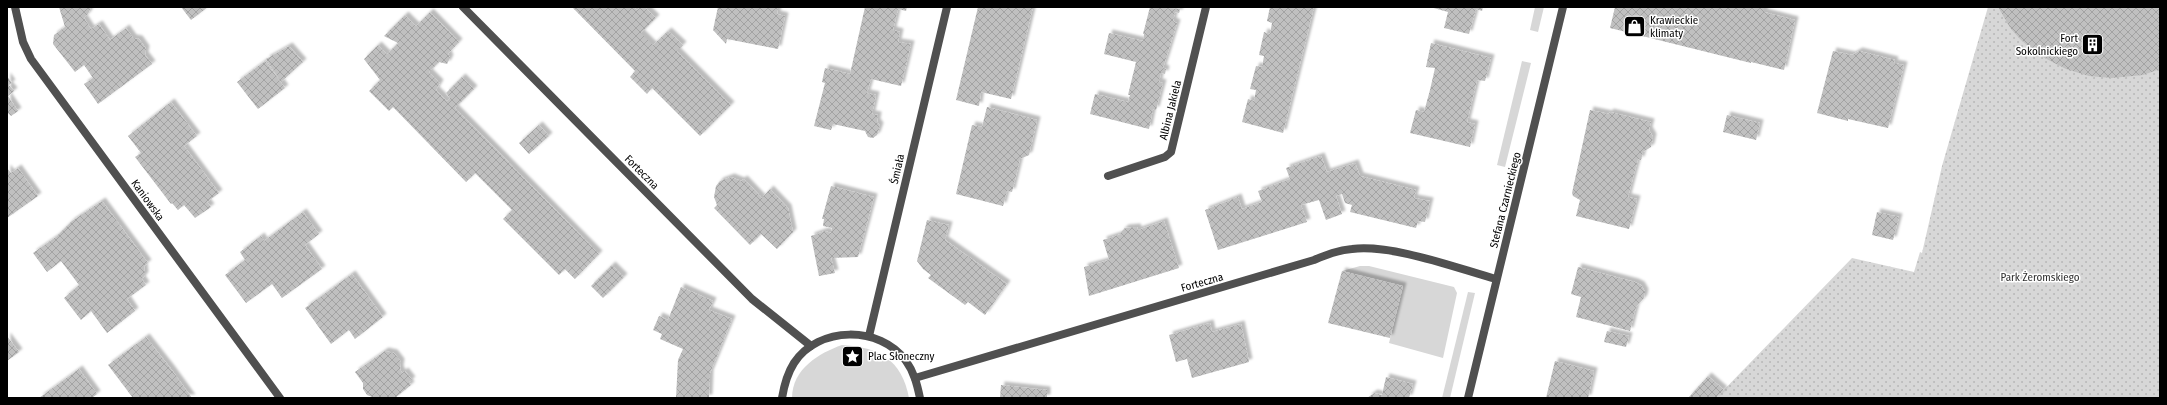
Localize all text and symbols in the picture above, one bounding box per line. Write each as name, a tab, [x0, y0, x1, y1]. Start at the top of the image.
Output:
shop icon: Krawieckie klimaty	[1622, 13, 1648, 39]
place label: Krawieckie klimaty	[1650, 14, 1698, 40]
building icon: Fort Sokolnickiego	[2080, 31, 2106, 57]
place label: Fort Sokolnickiego	[2016, 32, 2078, 58]
street label: Albina Jakiela	[1157, 79, 1184, 141]
street label: Stefana Czarnieckiego	[1487, 151, 1524, 249]
street label: Forteczna	[622, 152, 662, 192]
street label: Śmiała	[887, 153, 907, 185]
street label: Kaniowska	[128, 177, 167, 223]
street label: Forteczna	[1180, 270, 1225, 295]
park label: Park Żeromskiego	[2000, 270, 2080, 284]
place icon: Plac Słoneczny	[840, 343, 866, 369]
place label: Plac Słoneczny	[868, 350, 935, 363]

